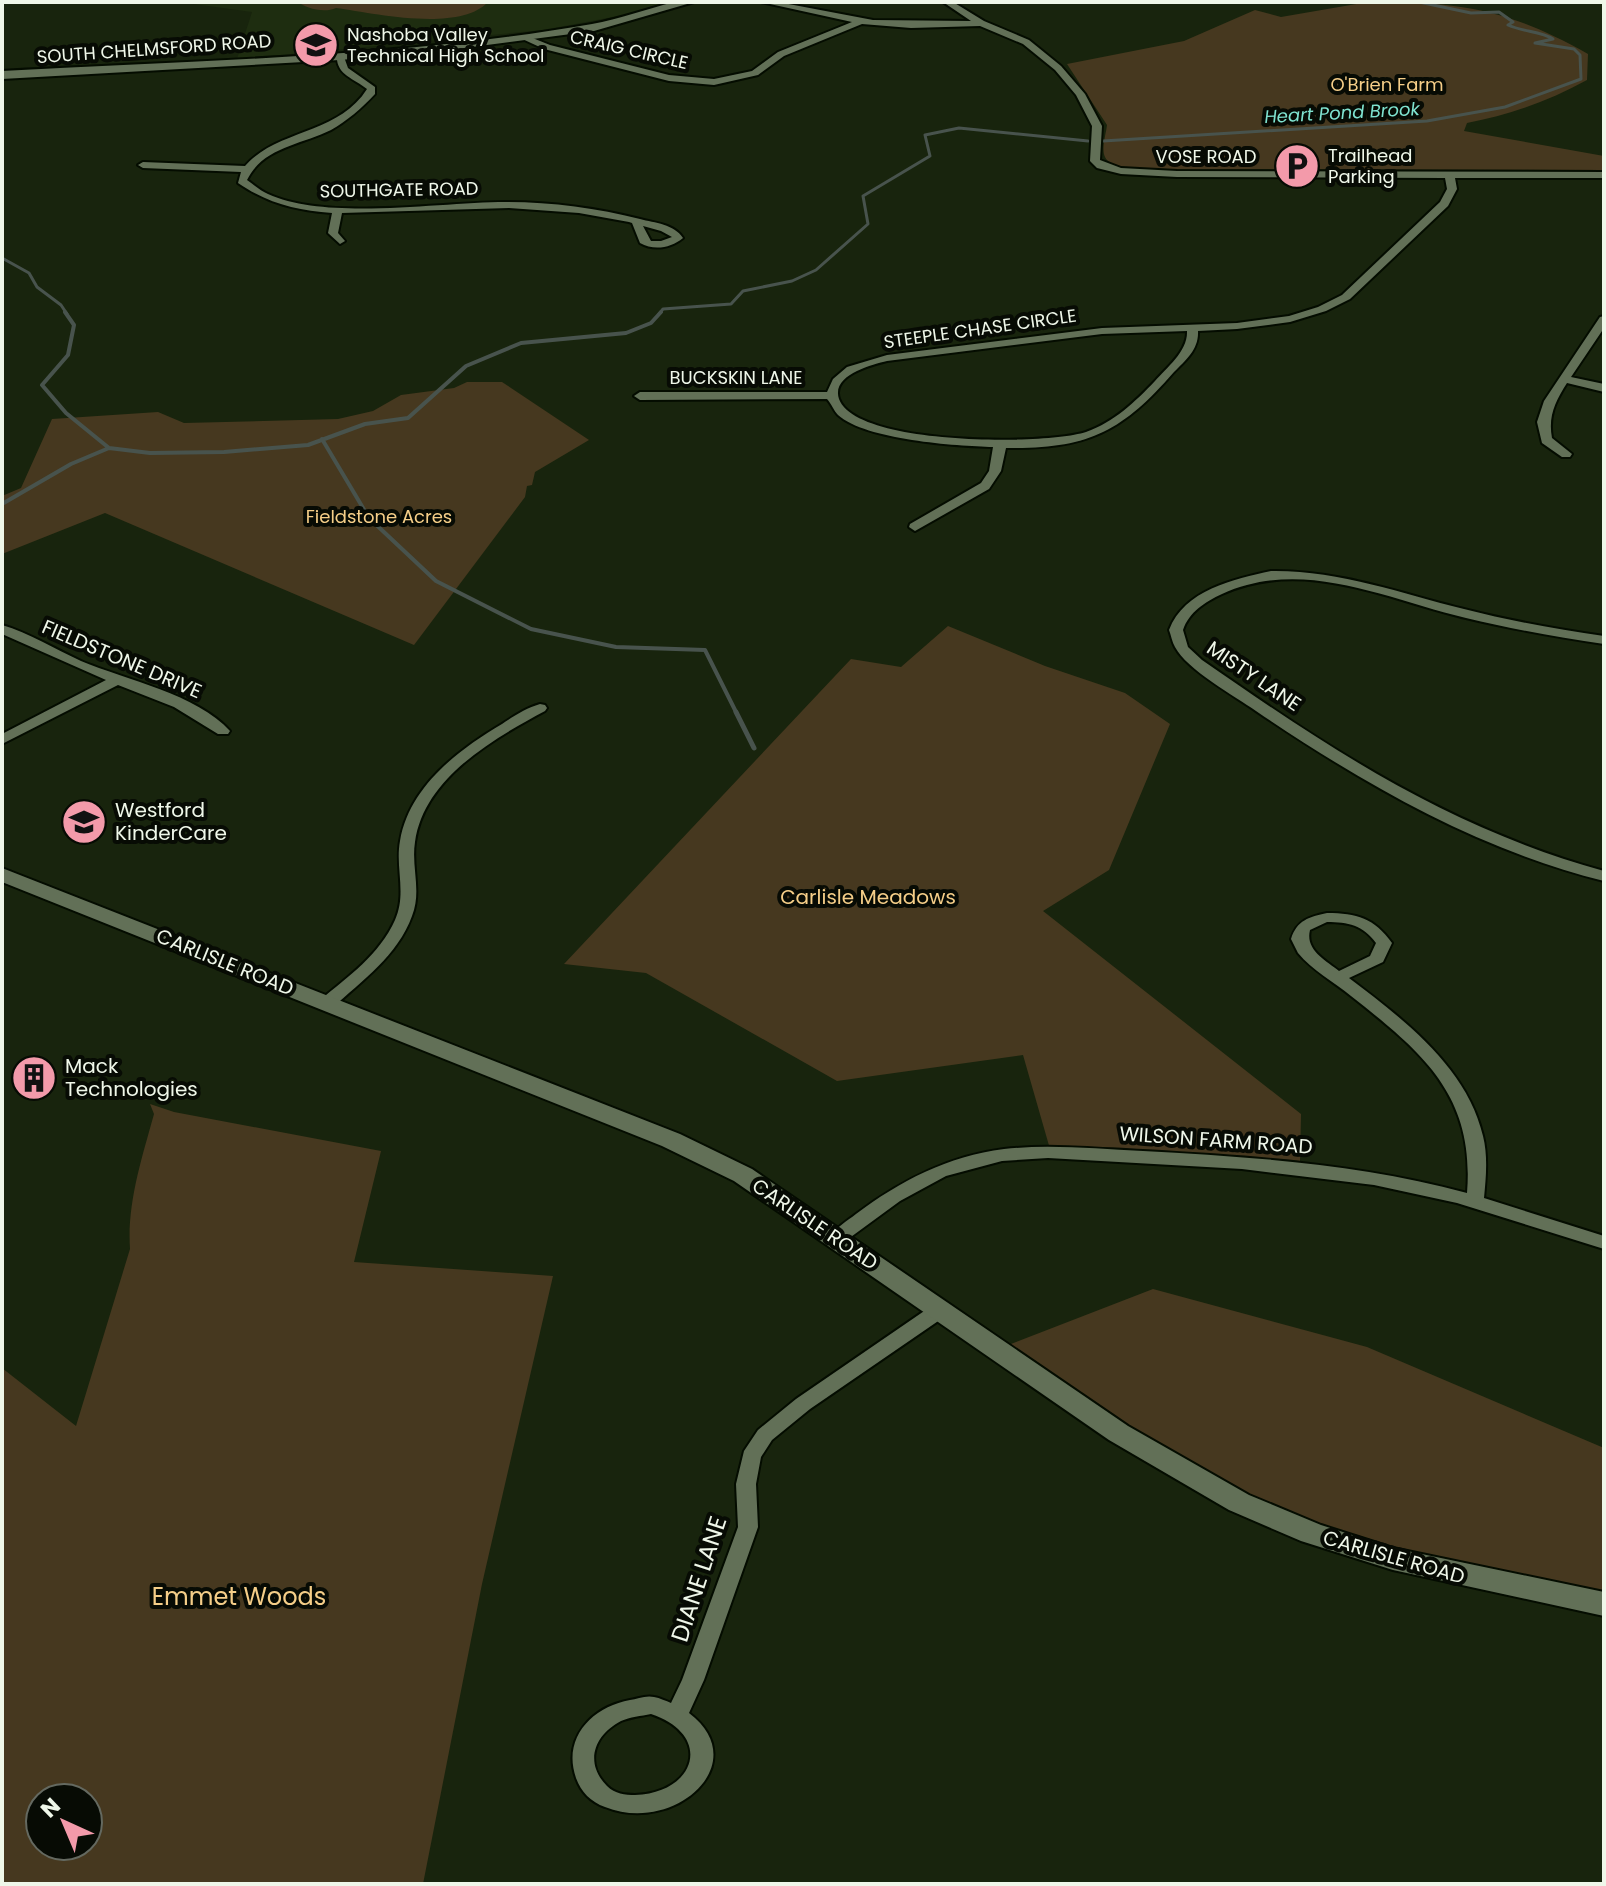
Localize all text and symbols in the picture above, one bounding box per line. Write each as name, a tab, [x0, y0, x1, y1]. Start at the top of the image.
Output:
school or university icon: Nashoba Valley Technical High School	[292, 21, 340, 69]
place label: Nashoba Valley Technical High School	[347, 22, 544, 68]
street label: CRAIG CIRCLE	[568, 24, 691, 75]
street label: SOUTH CHELMSFORD ROAD	[36, 28, 272, 69]
park label: O'Brien Farm	[1330, 72, 1444, 97]
water label: Heart Pond Brook	[1264, 96, 1421, 129]
parking icon: Trailhead Parking	[1273, 142, 1321, 190]
place label: Trailhead Parking	[1328, 143, 1413, 189]
street label: VOSE ROAD	[1156, 144, 1256, 169]
street label: SOUTHGATE ROAD	[319, 176, 479, 203]
street label: STEEPLE CHASE CIRCLE	[882, 303, 1078, 354]
street label: BUCKSKIN LANE	[670, 365, 802, 390]
park label: Fieldstone Acres	[306, 504, 452, 529]
street label: FIELDSTONE DRIVE	[38, 613, 206, 705]
street label: MISTY LANE	[1201, 634, 1307, 718]
place label: Westford KinderCare	[115, 796, 227, 847]
school or university icon: Westford KinderCare	[60, 798, 108, 846]
park label: Carlisle Meadows	[780, 883, 956, 911]
street label: CARLISLE ROAD	[152, 922, 298, 1002]
place label: Mack Technologies	[65, 1052, 198, 1103]
building icon: Mack Technologies	[10, 1054, 58, 1102]
street label: WILSON FARM ROAD	[1118, 1119, 1314, 1161]
street label: CARLISLE ROAD	[747, 1172, 883, 1276]
street label: DIANE LANE	[663, 1512, 734, 1646]
street label: CARLISLE ROAD	[1320, 1523, 1468, 1591]
park label: Emmet Woods	[152, 1580, 326, 1613]
north arrow	[24, 1782, 104, 1862]
text: N	[34, 1791, 67, 1825]

